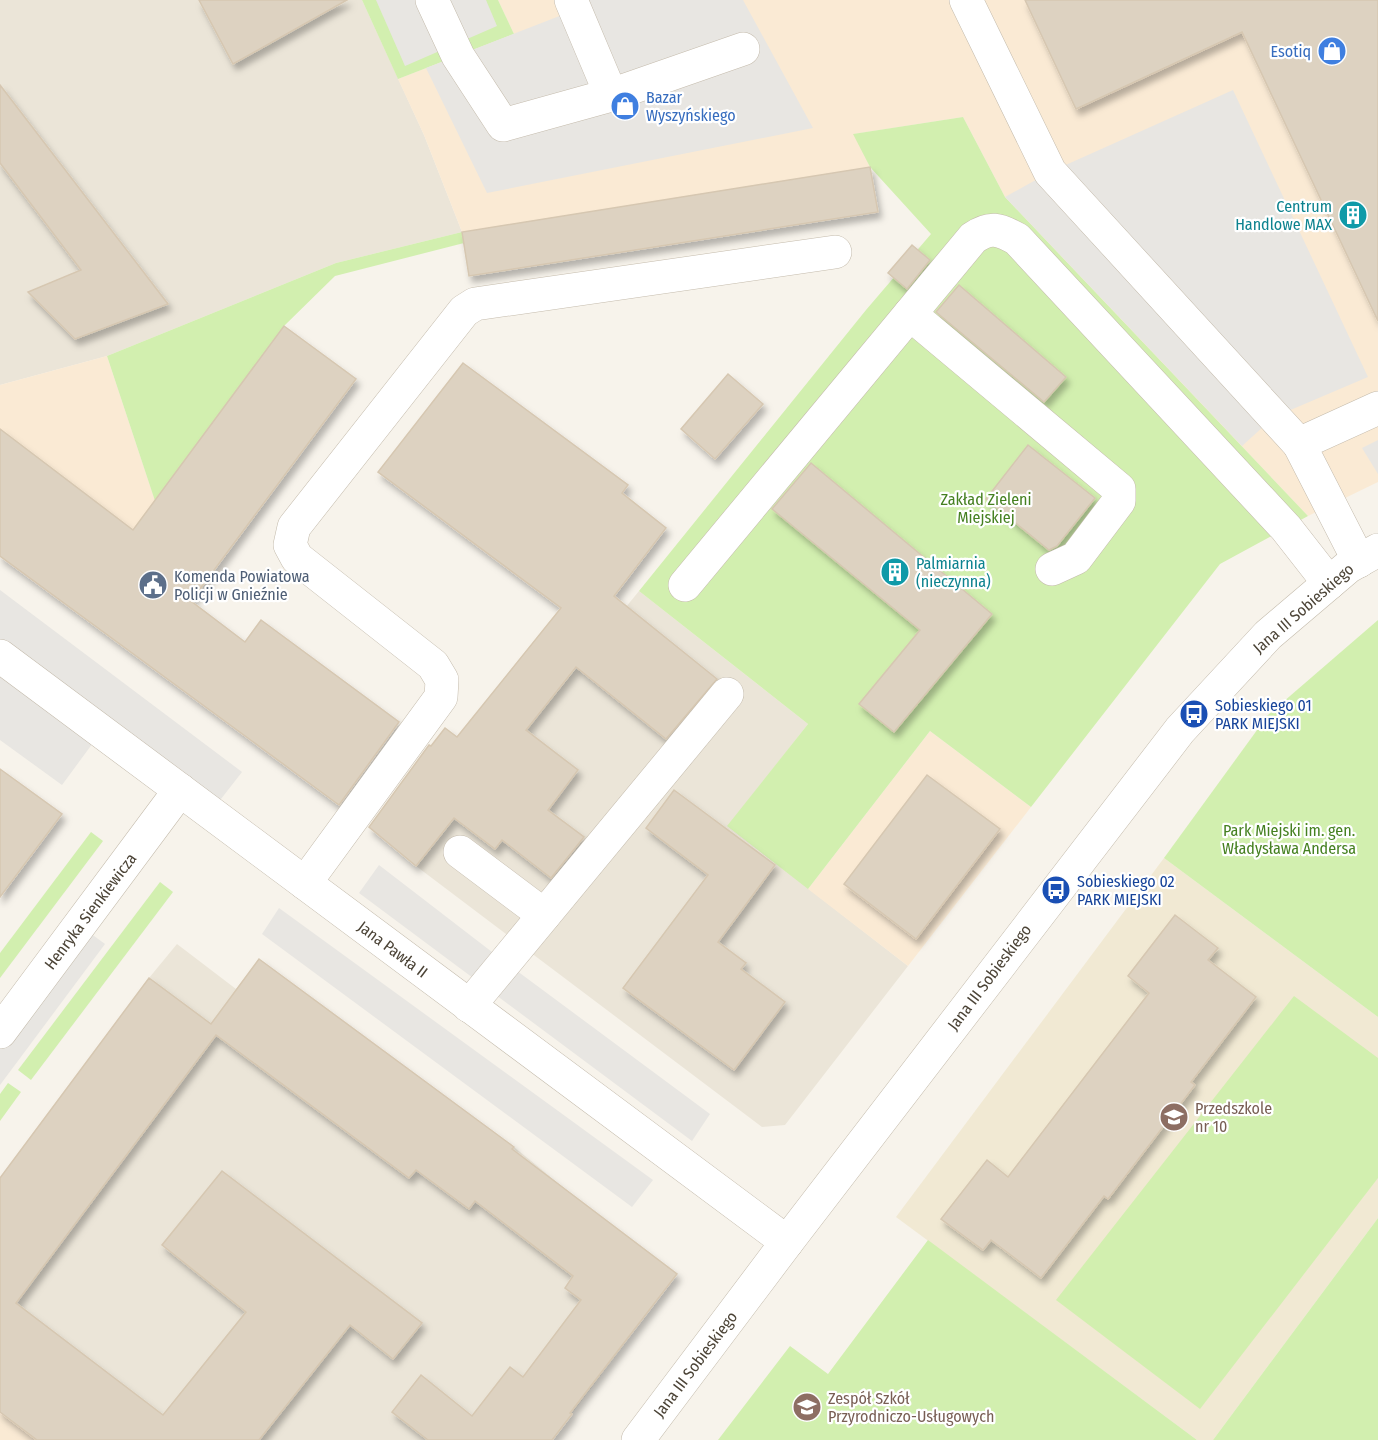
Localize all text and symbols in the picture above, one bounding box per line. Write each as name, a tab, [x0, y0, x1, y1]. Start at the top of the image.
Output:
shop icon: Esotiq	[1316, 35, 1348, 67]
place label: Esotiq	[1270, 42, 1311, 61]
place label: Bazar Wyszyńskiego	[646, 88, 736, 125]
shop icon: Bazar Wyszyńskiego	[609, 90, 641, 122]
place label: Centrum Handlowe MAX	[1235, 197, 1332, 234]
building icon: Centrum Handlowe MAX	[1337, 199, 1369, 231]
park label: Zakład Zieleni Miejskiej	[940, 490, 1032, 527]
place label: Palmiarnia (nieczynna)	[916, 554, 991, 591]
building icon: Palmiarnia (nieczynna)	[879, 556, 911, 588]
street label: Jana III Sobieskiego	[1249, 559, 1358, 657]
place label: Komenda Powiatowa Policji w Gnieźnie	[174, 567, 310, 604]
public building icon: Komenda Powiatowa Policji w Gnieźnie	[137, 569, 169, 601]
place label: Sobieskiego 01 PARK MIEJSKI	[1215, 696, 1312, 733]
bus stop icon: Sobieskiego 01 PARK MIEJSKI	[1178, 698, 1210, 730]
park label: Park Miejski im. gen. Władysława Andersa	[1222, 821, 1356, 858]
street label: Henryka Sienkiewicza	[41, 849, 140, 973]
place label: Sobieskiego 02 PARK MIEJSKI	[1077, 872, 1175, 909]
bus stop icon: Sobieskiego 02 PARK MIEJSKI	[1040, 874, 1072, 906]
street label: Jana Pawła II	[354, 917, 431, 982]
street label: Jana III Sobieskiego	[944, 921, 1035, 1034]
place label: Przedszkole nr 10	[1195, 1099, 1272, 1136]
school or university icon: Przedszkole nr 10	[1158, 1101, 1190, 1133]
street label: Jana III Sobieskiego	[650, 1308, 741, 1421]
place label: Zespół Szkół Przyrodniczo-Usługowych	[828, 1389, 994, 1426]
school or university icon: Zespół Szkół Przyrodniczo-Usługowych	[791, 1391, 823, 1423]

